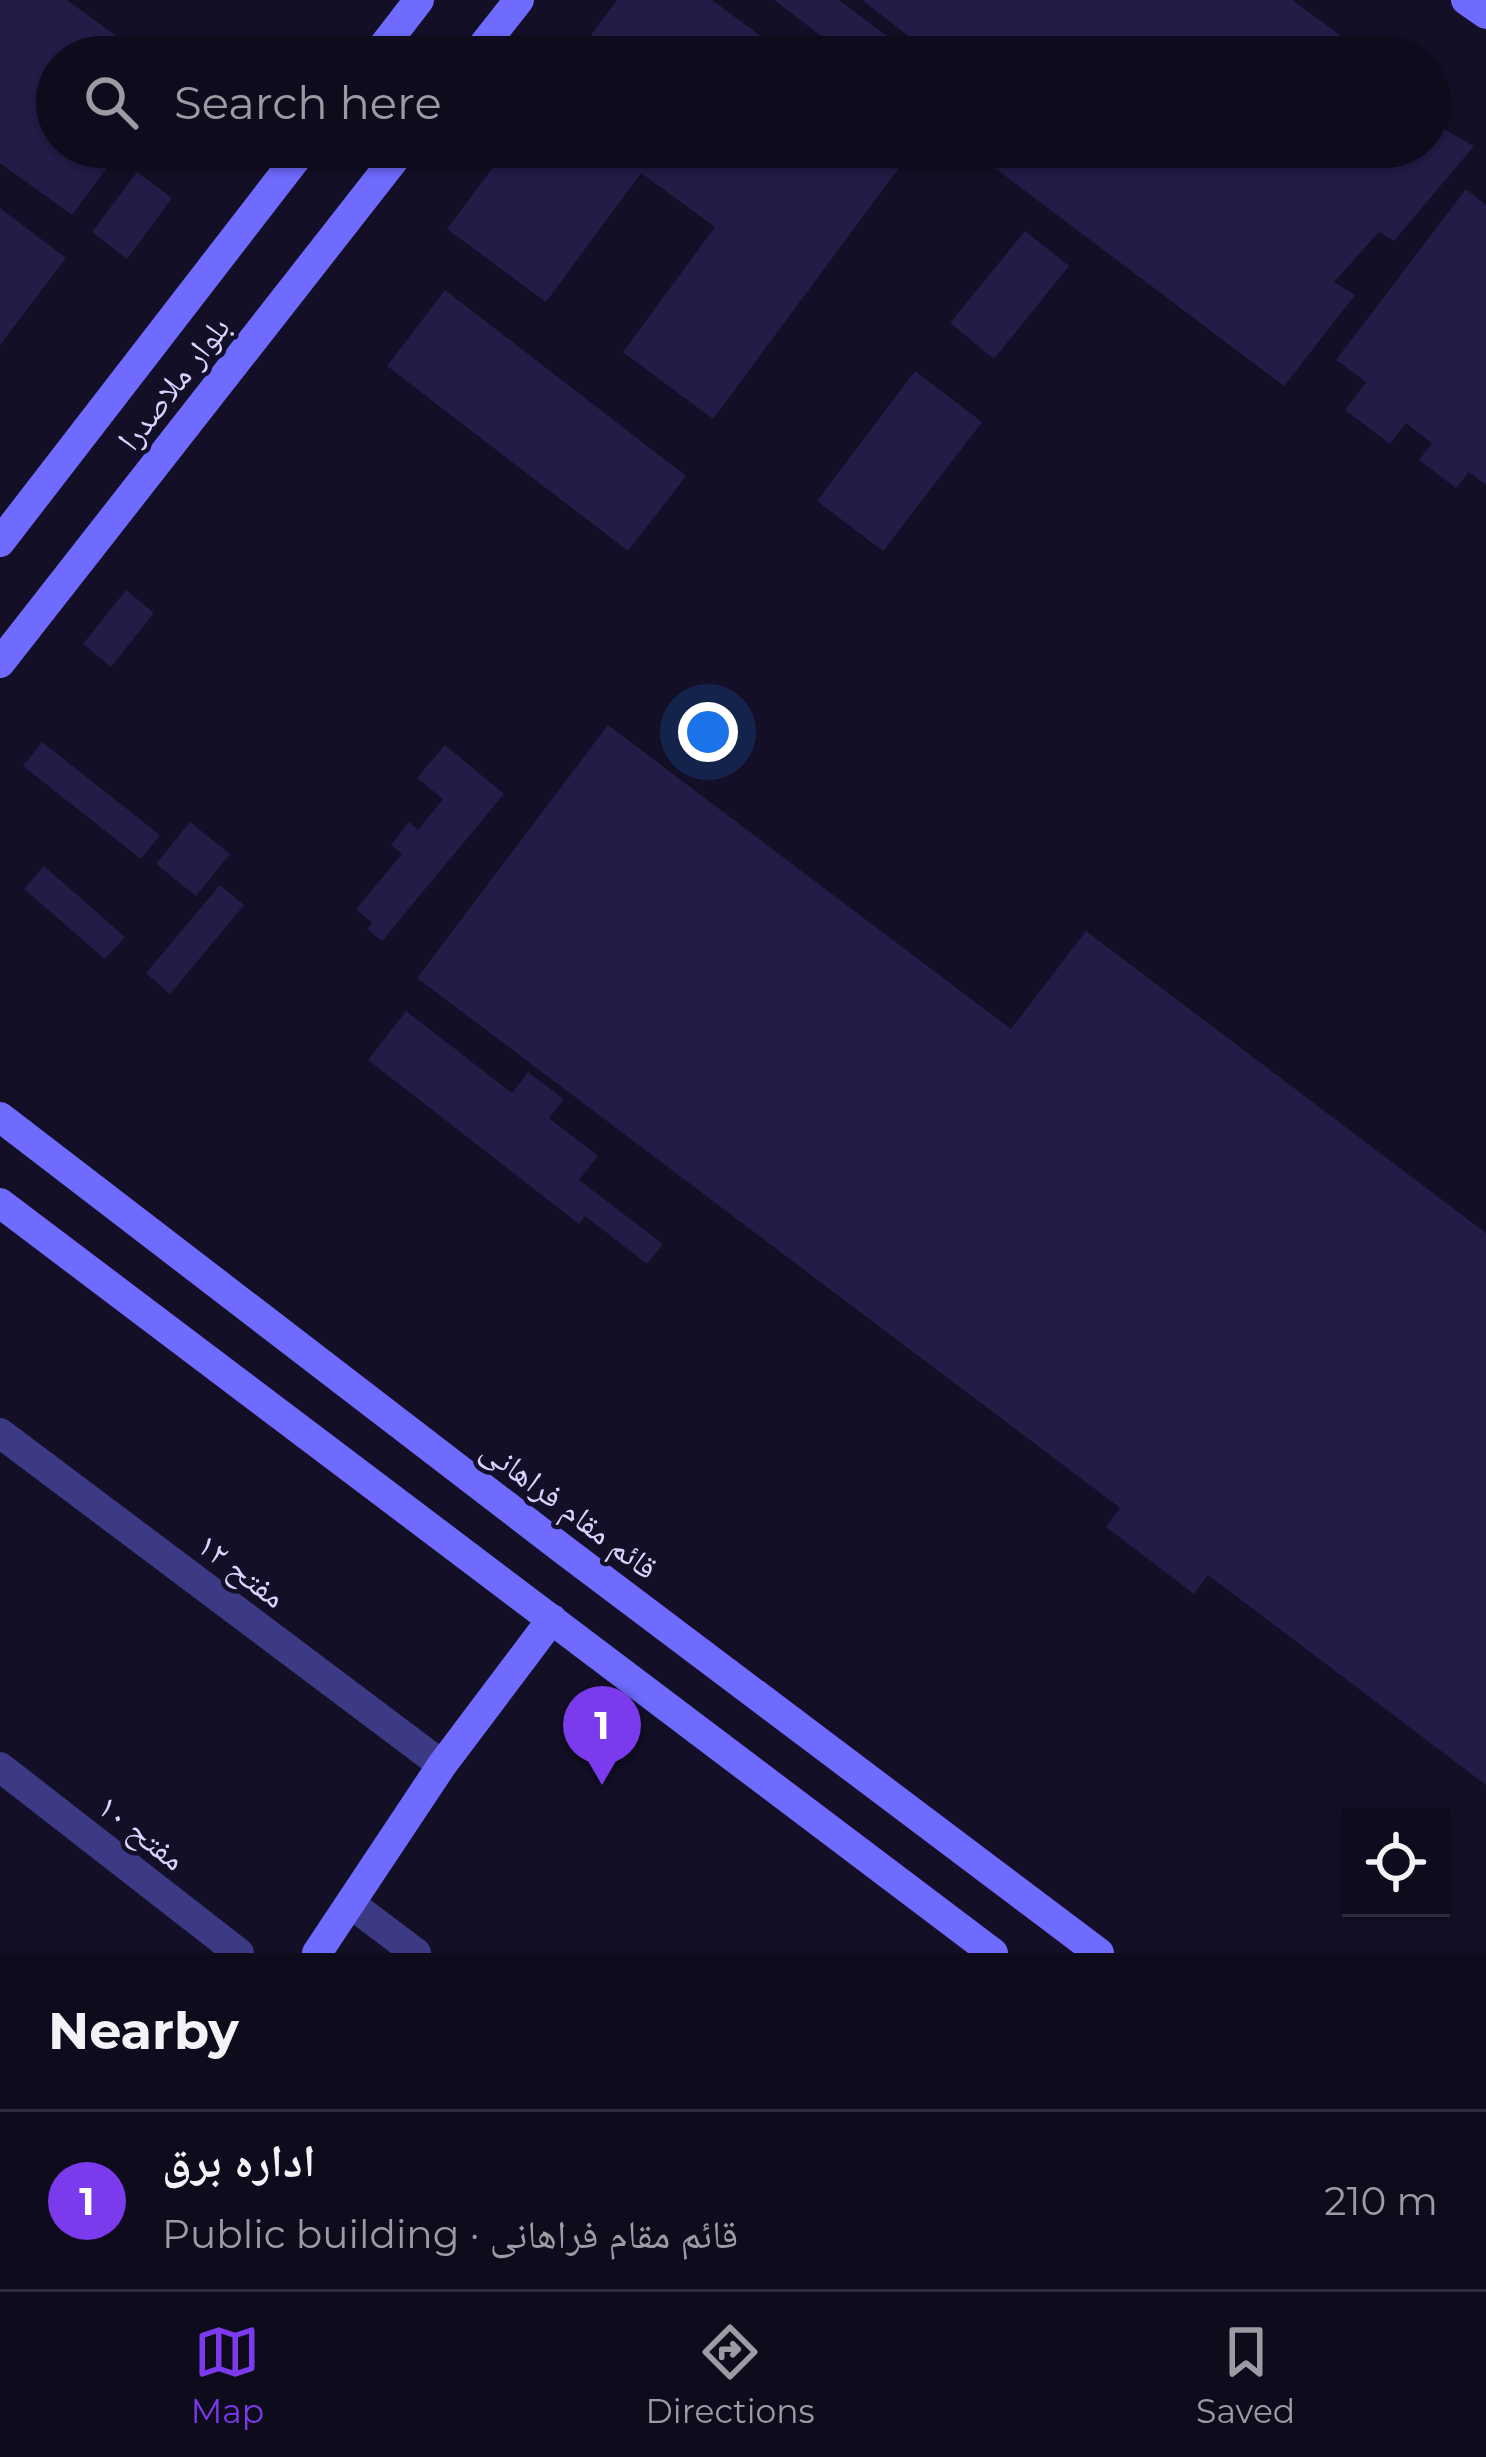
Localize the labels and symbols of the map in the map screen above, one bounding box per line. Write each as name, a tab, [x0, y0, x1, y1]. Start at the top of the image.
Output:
street label: بلوار ملاصدرا	[108, 308, 238, 458]
your location	[678, 702, 738, 762]
street label: قائم مقام فراهانی	[472, 1429, 666, 1590]
street label: مفتح ۱۲	[189, 1524, 294, 1618]
pin: 1	[563, 1686, 641, 1785]
street label: مفتح ۱۰	[89, 1785, 194, 1880]

